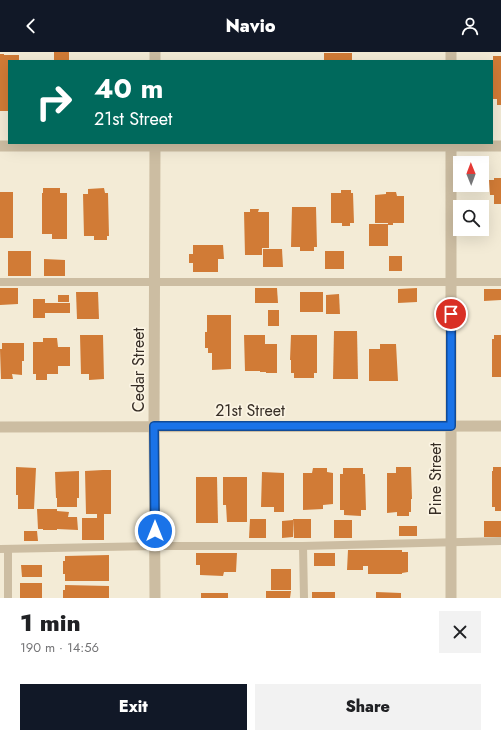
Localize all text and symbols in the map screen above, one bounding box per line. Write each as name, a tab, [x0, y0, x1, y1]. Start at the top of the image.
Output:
text: Navio	[225, 13, 276, 39]
icon: back	[20, 15, 42, 37]
icon: person	[459, 15, 481, 37]
text: 40 m	[94, 68, 163, 109]
icon: right	[28, 76, 80, 128]
text: 21st Street	[94, 106, 172, 132]
north arrow	[453, 156, 489, 192]
map controls	[453, 156, 489, 236]
button: search	[453, 200, 489, 236]
pin	[434, 297, 468, 331]
icon: arrive	[440, 303, 462, 325]
street label: Cedar Street	[127, 328, 150, 412]
street label: 21st Street	[215, 399, 285, 422]
street label: Pine Street	[424, 443, 447, 515]
position arrow	[134, 510, 176, 552]
text: 1 min	[20, 605, 81, 640]
button: close	[439, 611, 481, 653]
text: 190 m · 14:56	[20, 638, 99, 657]
button: Exit	[20, 684, 247, 730]
button: Share	[255, 684, 481, 730]

